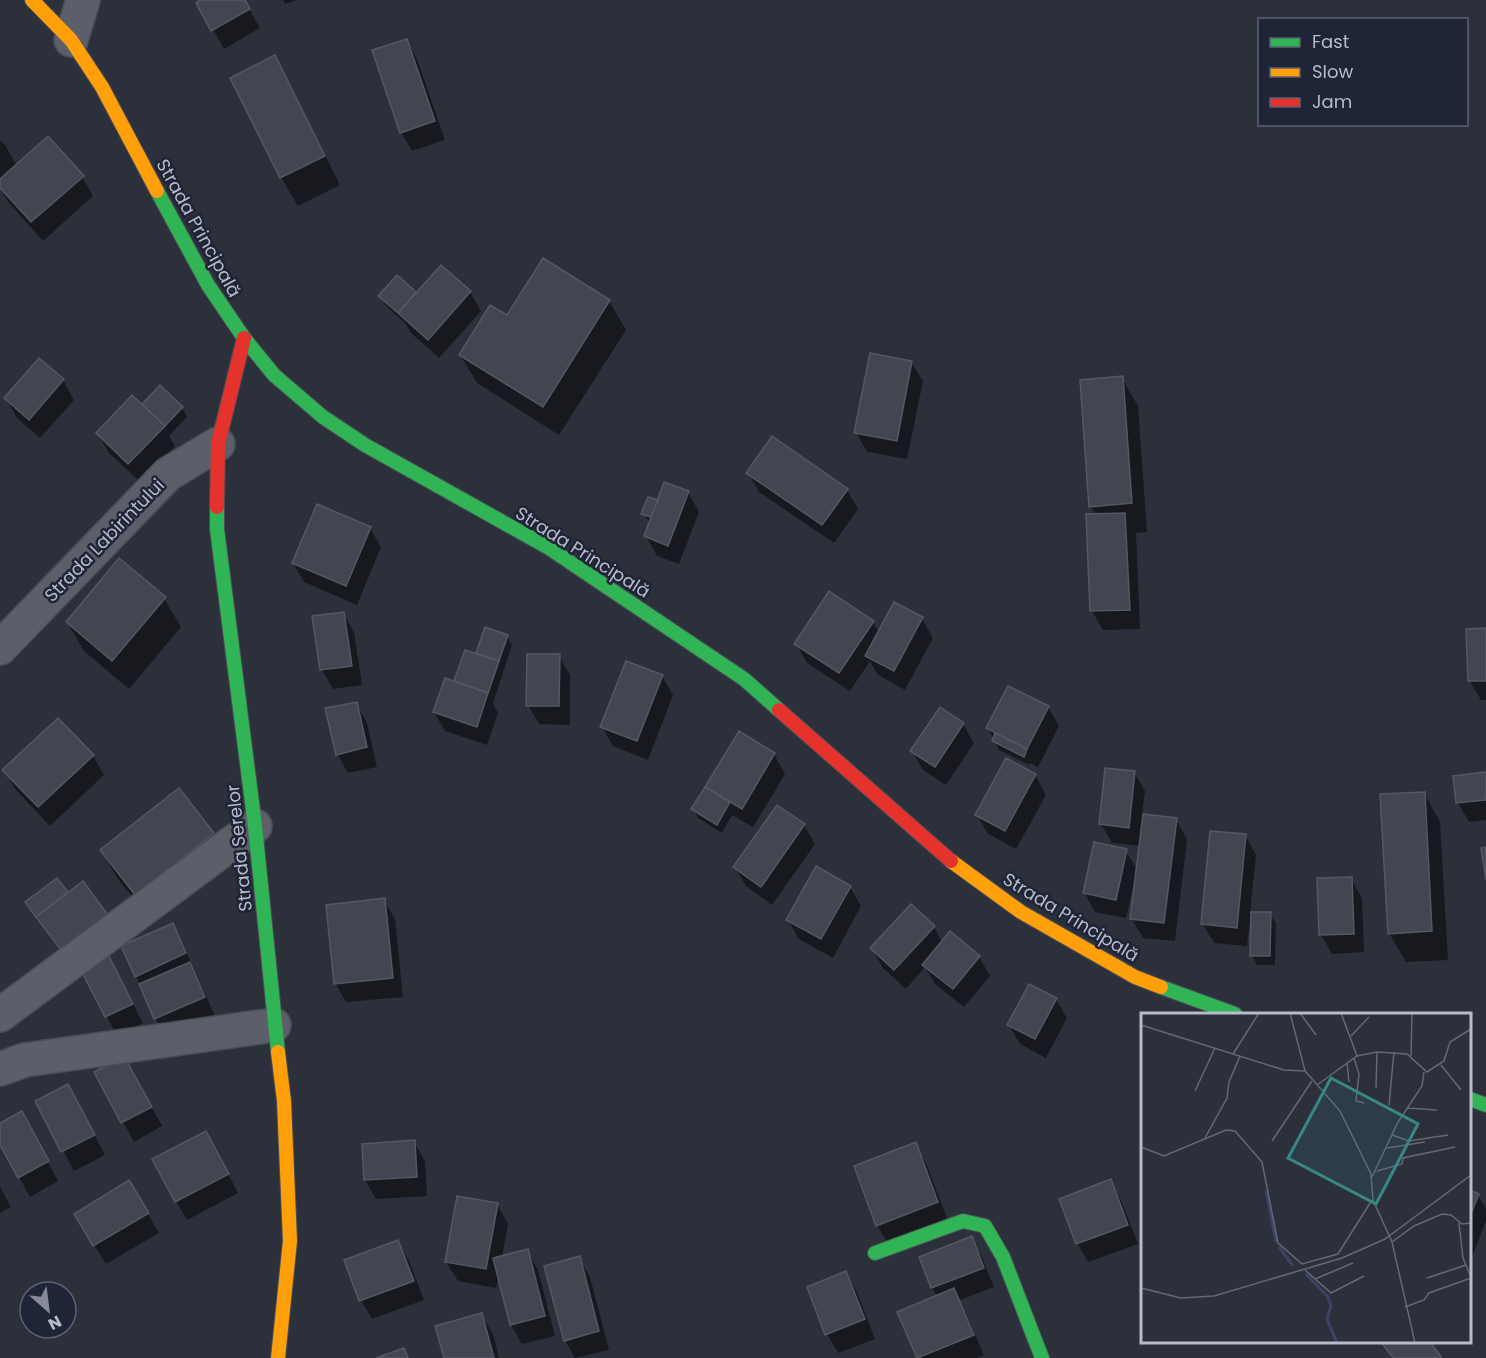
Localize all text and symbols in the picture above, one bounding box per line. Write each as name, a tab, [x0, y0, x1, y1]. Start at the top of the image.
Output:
legend	[1258, 18, 1468, 126]
text: Fast	[1312, 29, 1349, 54]
text: Slow	[1312, 59, 1354, 84]
text: Jam	[1312, 89, 1352, 114]
street label: Strada Principală	[151, 154, 247, 302]
street label: Strada Labirintului	[38, 473, 170, 607]
street label: Strada Principală	[511, 500, 655, 604]
street label: Strada Serelor	[220, 783, 258, 913]
street label: Strada Principală	[998, 866, 1144, 968]
inset map	[1141, 1013, 1471, 1343]
north arrow	[18, 1280, 78, 1340]
text: N	[44, 1310, 66, 1336]

